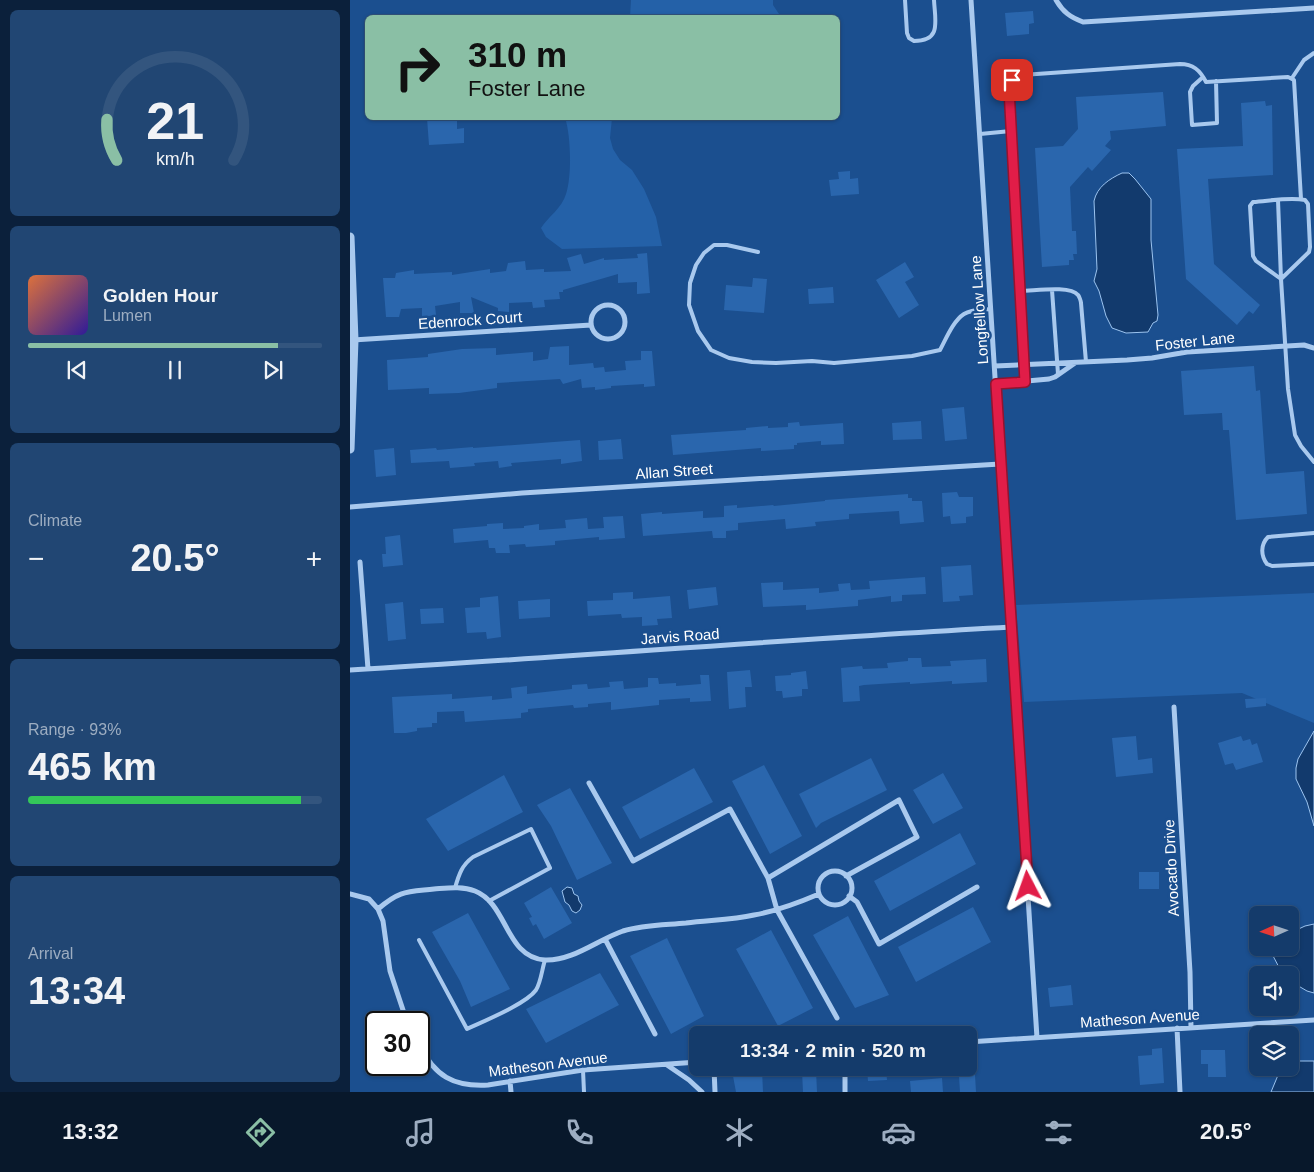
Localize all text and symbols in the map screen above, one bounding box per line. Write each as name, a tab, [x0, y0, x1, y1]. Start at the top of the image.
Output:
icon: right	[385, 35, 450, 100]
text: 310 m	[468, 35, 567, 74]
pin	[991, 59, 1033, 101]
icon: arrive	[998, 66, 1026, 94]
text: Foster Lane	[468, 76, 585, 101]
text: 21	[146, 92, 204, 150]
text: km/h	[156, 149, 194, 169]
street label: Longfellow Lane	[967, 255, 991, 365]
text: Golden Hour	[103, 285, 218, 306]
text: Lumen	[103, 307, 152, 324]
street label: Edenrock Court	[417, 308, 523, 332]
street label: Foster Lane	[1154, 328, 1236, 354]
icon: previous	[63, 356, 91, 384]
icon: pause	[161, 356, 189, 384]
icon: next	[259, 356, 287, 384]
street label: Allan Street	[635, 460, 714, 482]
text: Climate	[28, 512, 82, 529]
text: 20.5°	[130, 537, 220, 579]
text: −	[28, 543, 44, 574]
text: +	[306, 543, 322, 574]
street label: Jarvis Road	[640, 625, 720, 647]
text: Range · 93%	[28, 721, 121, 738]
text: 465 km	[28, 746, 157, 788]
street label: Avocado Drive	[1160, 819, 1182, 917]
position arrow	[1001, 859, 1053, 911]
north arrow	[1249, 906, 1299, 956]
map controls	[1249, 906, 1299, 1076]
text: Arrival	[28, 945, 73, 962]
button: sound	[1249, 966, 1299, 1016]
text: 13:34	[28, 970, 125, 1012]
street label: Matheson Avenue	[1080, 1005, 1200, 1031]
speed limit sign: 30	[365, 1011, 430, 1076]
button: layers	[1249, 1026, 1299, 1076]
text: 13:34 · 2 min · 520 m	[740, 1040, 926, 1061]
street label: Matheson Avenue	[487, 1048, 609, 1080]
icon: directions	[243, 1115, 278, 1150]
icon: music	[403, 1115, 438, 1150]
icon: phone	[562, 1115, 597, 1150]
icon: climate	[722, 1115, 757, 1150]
icon: car	[881, 1115, 916, 1150]
icon: filters	[1041, 1115, 1076, 1150]
text: 13:32	[62, 1119, 119, 1144]
text: 20.5°	[1200, 1119, 1252, 1144]

